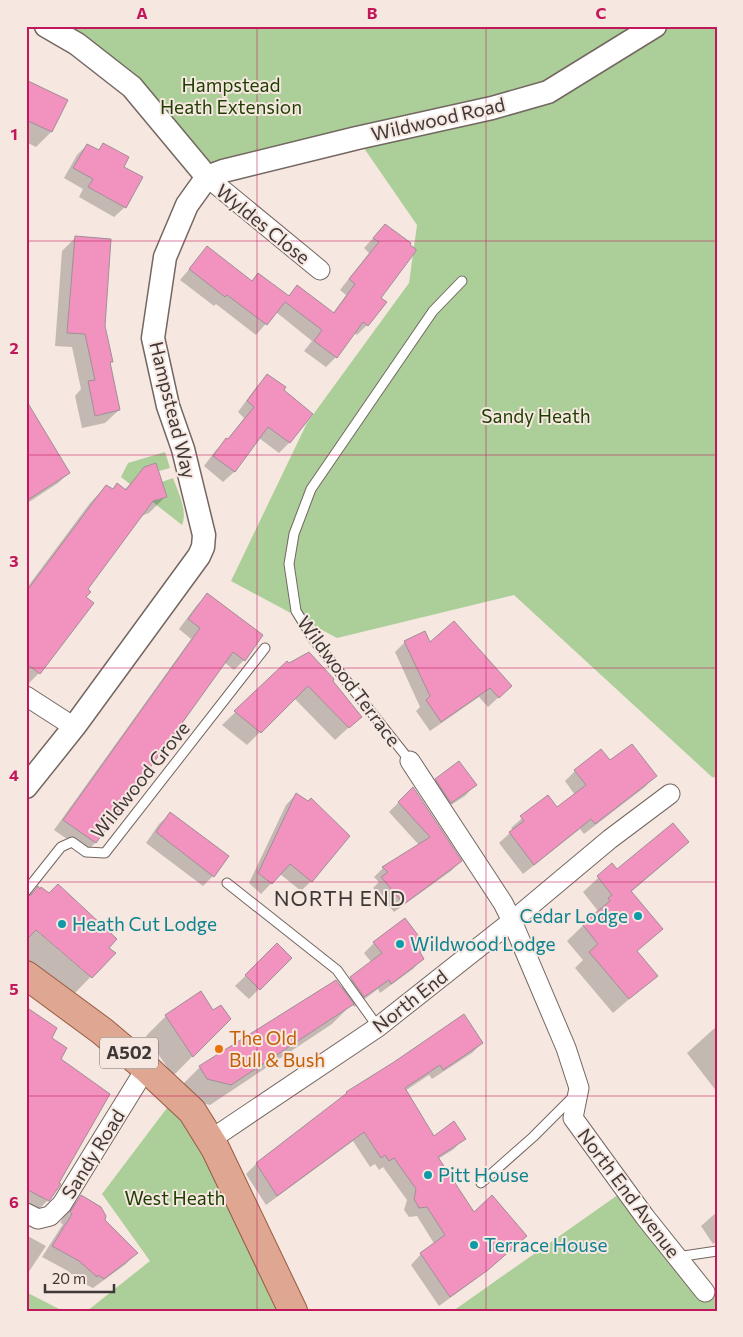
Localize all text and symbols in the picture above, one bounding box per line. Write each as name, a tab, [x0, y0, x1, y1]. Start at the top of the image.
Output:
text: A	[136, 3, 148, 22]
text: B	[367, 3, 378, 22]
text: C	[596, 3, 607, 22]
park label: Hampstead Heath Extension	[160, 73, 302, 118]
street label: Wildwood Road	[369, 92, 507, 145]
text: 1	[10, 124, 18, 143]
street label: Wyldes Close	[212, 179, 315, 269]
text: 2	[9, 338, 19, 357]
street label: Hampstead Way	[145, 339, 202, 481]
park label: Sandy Heath	[481, 404, 591, 427]
text: 3	[9, 551, 19, 570]
street label: Wildwood Terrace	[293, 611, 406, 750]
street label: Wildwood Grove	[85, 717, 194, 843]
text: 4	[9, 765, 19, 784]
district label: NORTH END	[274, 885, 406, 910]
place label: Cedar Lodge	[519, 904, 628, 927]
marker: Cedar Lodge	[632, 910, 644, 922]
place label: Heath Cut Lodge	[72, 912, 217, 935]
marker: Heath Cut Lodge	[56, 918, 68, 930]
place label: Wildwood Lodge	[410, 932, 556, 955]
marker: Wildwood Lodge	[394, 938, 406, 950]
street label: North End	[368, 964, 452, 1037]
text: 5	[9, 979, 19, 998]
place label: The Old Bull & Bush	[229, 1026, 325, 1071]
road number: A502	[100, 1038, 158, 1068]
marker: The Old Bull & Bush	[213, 1043, 225, 1055]
street label: Sandy Road	[56, 1105, 129, 1203]
street label: North End Avenue	[573, 1124, 685, 1262]
place label: Pitt House	[438, 1163, 529, 1186]
marker: Pitt House	[422, 1169, 434, 1181]
park label: West Heath	[125, 1186, 225, 1209]
text: 6	[9, 1192, 19, 1211]
place label: Terrace House	[484, 1233, 608, 1256]
marker: Terrace House	[468, 1239, 480, 1251]
scale bar	[45, 1262, 114, 1294]
text: 20 m	[52, 1269, 86, 1287]

